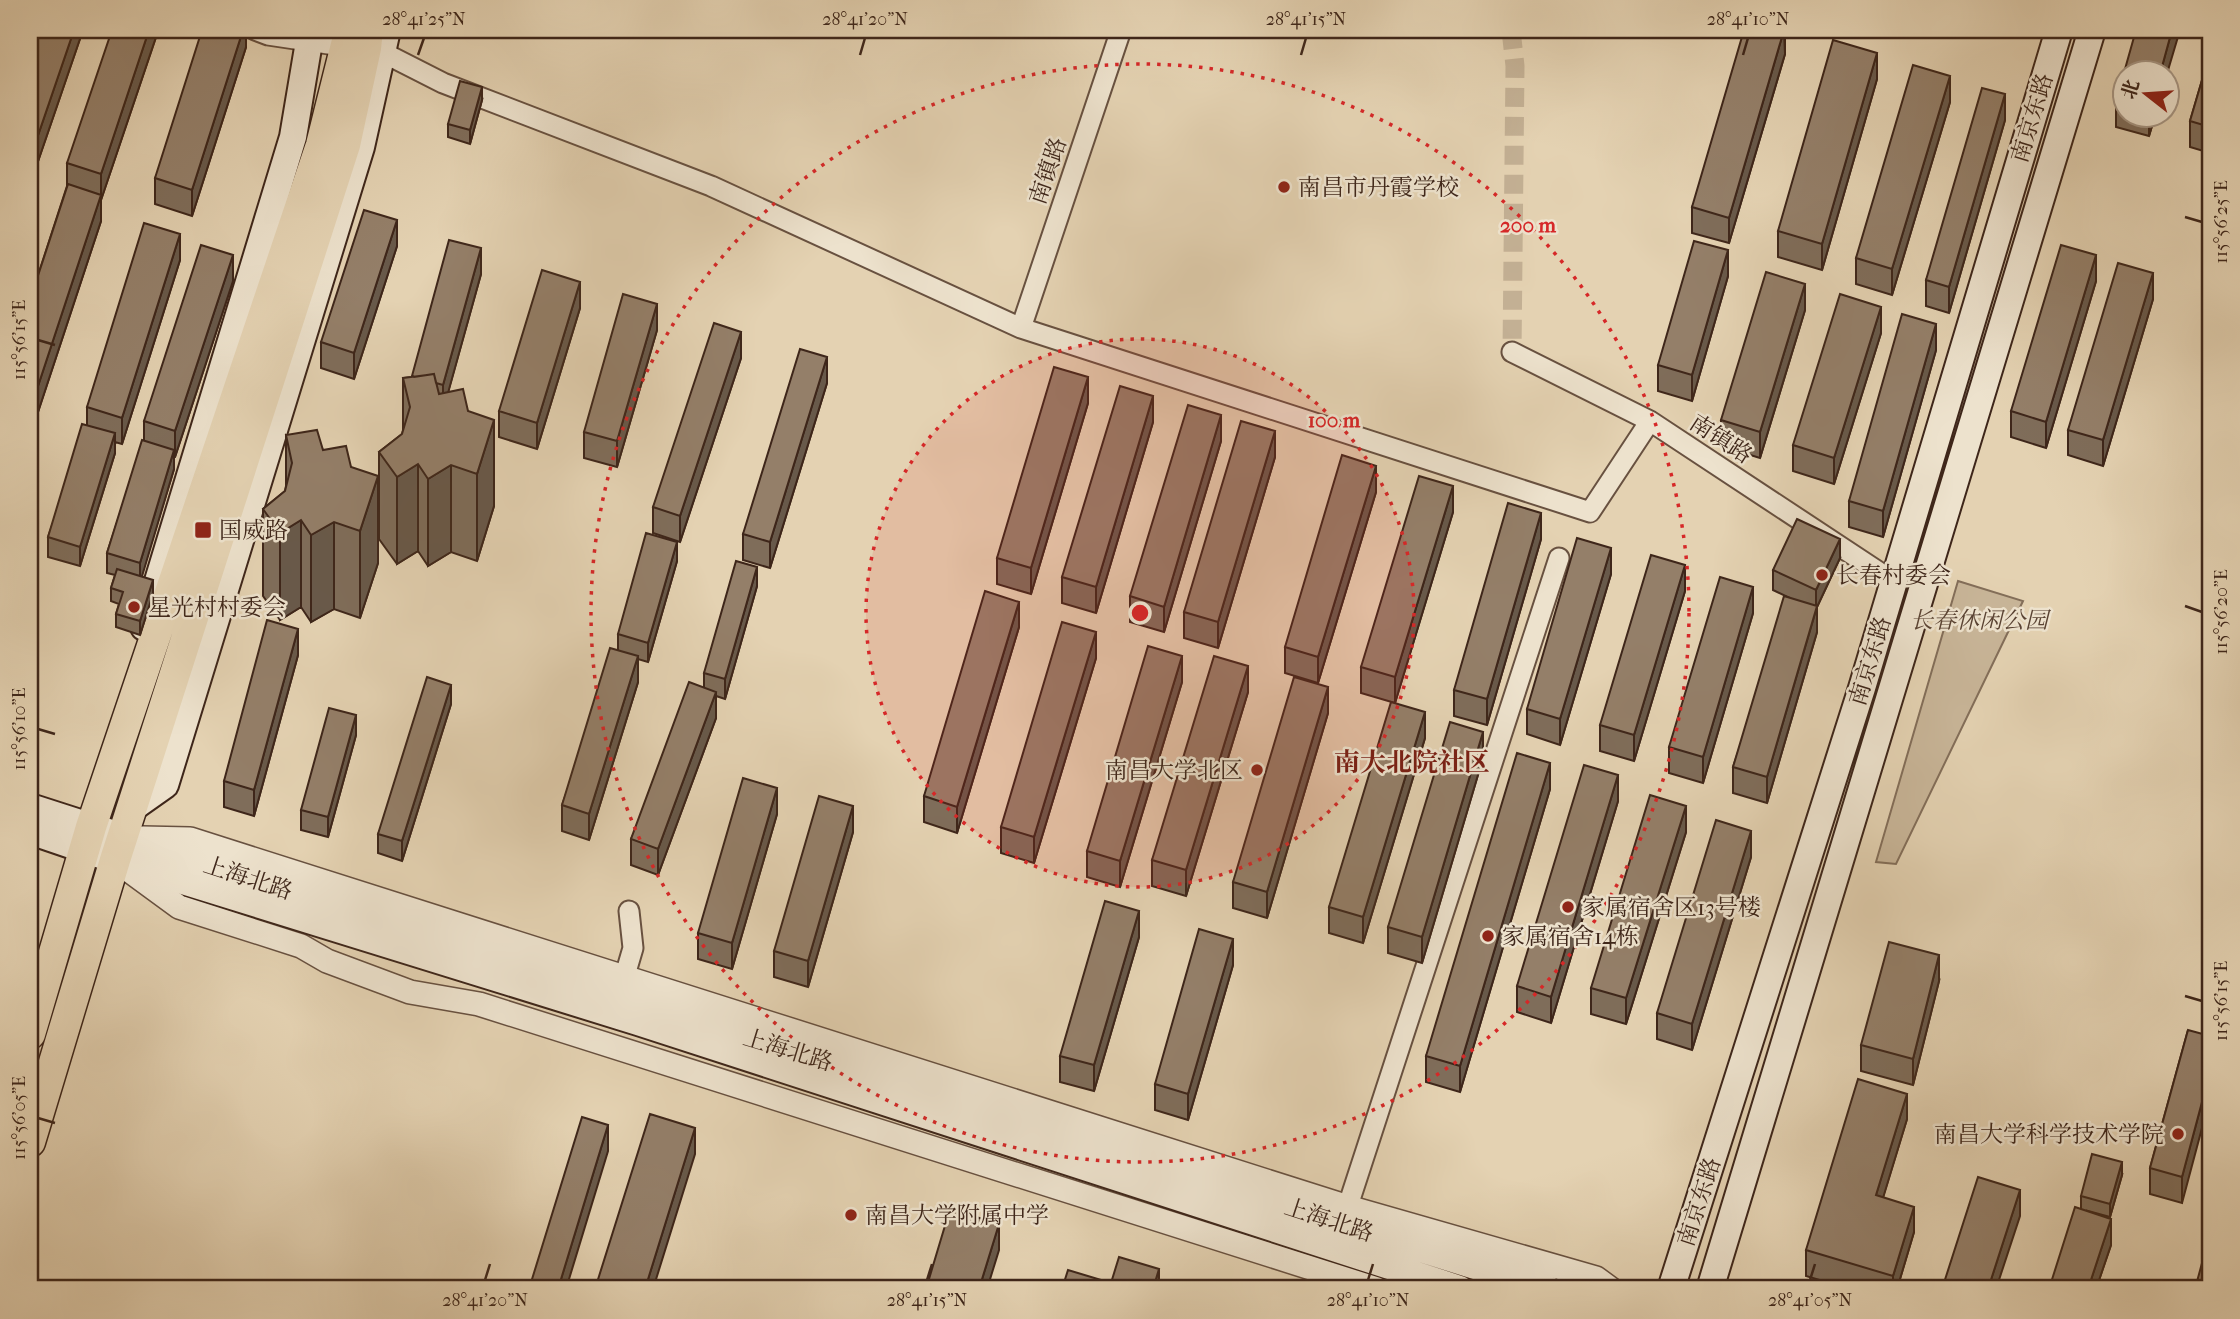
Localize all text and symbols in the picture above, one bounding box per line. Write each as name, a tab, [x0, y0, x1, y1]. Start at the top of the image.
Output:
text: 28°41'25"N	[382, 9, 466, 30]
text: 28°41'20"N	[822, 9, 908, 30]
text: 28°41'15"N	[1266, 9, 1347, 30]
text: 28°41'10"N	[1707, 9, 1790, 30]
north arrow	[2110, 60, 2180, 130]
street label: 南京东路	[2006, 70, 2058, 166]
text: 北	[2117, 77, 2144, 102]
street label: 南镇路	[1024, 134, 1072, 208]
place label: 南昌市丹霞学校	[1298, 174, 1459, 201]
marker: 南昌市丹霞学校	[1276, 179, 1292, 195]
text: 115°56'25"E	[2211, 180, 2232, 264]
text: 200 m	[1500, 213, 1557, 237]
text: 115°56'15"E	[9, 300, 30, 380]
text: 100 m	[1308, 408, 1361, 432]
street label: 南镇路	[1685, 409, 1757, 469]
place label: 国威路	[219, 517, 288, 544]
marker: 国威路	[193, 520, 213, 540]
place label: 长春村委会	[1836, 562, 1951, 589]
marker: 长春村委会	[1814, 567, 1830, 583]
text: 115°56'20"E	[2211, 569, 2232, 655]
place label: 星光村村委会	[148, 594, 286, 621]
marker: 星光村村委会	[126, 599, 142, 615]
centre of rings	[1128, 601, 1152, 625]
park label: 长春休闲公园	[1910, 607, 2052, 634]
street label: 南京东路	[1844, 613, 1896, 709]
text: 115°56'10"E	[9, 688, 30, 770]
district label: 南大北院社区	[1334, 747, 1490, 778]
place label: 南昌大学北区	[1105, 757, 1243, 784]
marker: 南昌大学北区	[1249, 762, 1265, 778]
street label: 上海北路	[200, 851, 296, 905]
place label: 家属宿舍区13号楼	[1582, 894, 1761, 921]
marker: 家属宿舍区13号楼	[1560, 899, 1576, 915]
place label: 家属宿舍14栋	[1502, 923, 1639, 950]
marker: 家属宿舍14栋	[1480, 928, 1496, 944]
text: 115°56'15"E	[2211, 961, 2232, 1041]
street label: 上海北路	[740, 1024, 836, 1076]
text: 115°56'05"E	[9, 1076, 30, 1160]
place label: 南昌大学科学技术学院	[1934, 1121, 2164, 1148]
marker: 南昌大学科学技术学院	[2170, 1126, 2186, 1142]
street label: 南京东路	[1672, 1154, 1726, 1250]
street label: 上海北路	[1281, 1193, 1377, 1247]
place label: 南昌大学附属中学	[865, 1202, 1049, 1229]
marker: 南昌大学附属中学	[843, 1207, 859, 1223]
text: 28°41'20"N	[442, 1290, 528, 1311]
text: 28°41'15"N	[887, 1290, 968, 1311]
text: 28°41'10"N	[1327, 1290, 1410, 1311]
text: 28°41'05"N	[1768, 1290, 1852, 1311]

